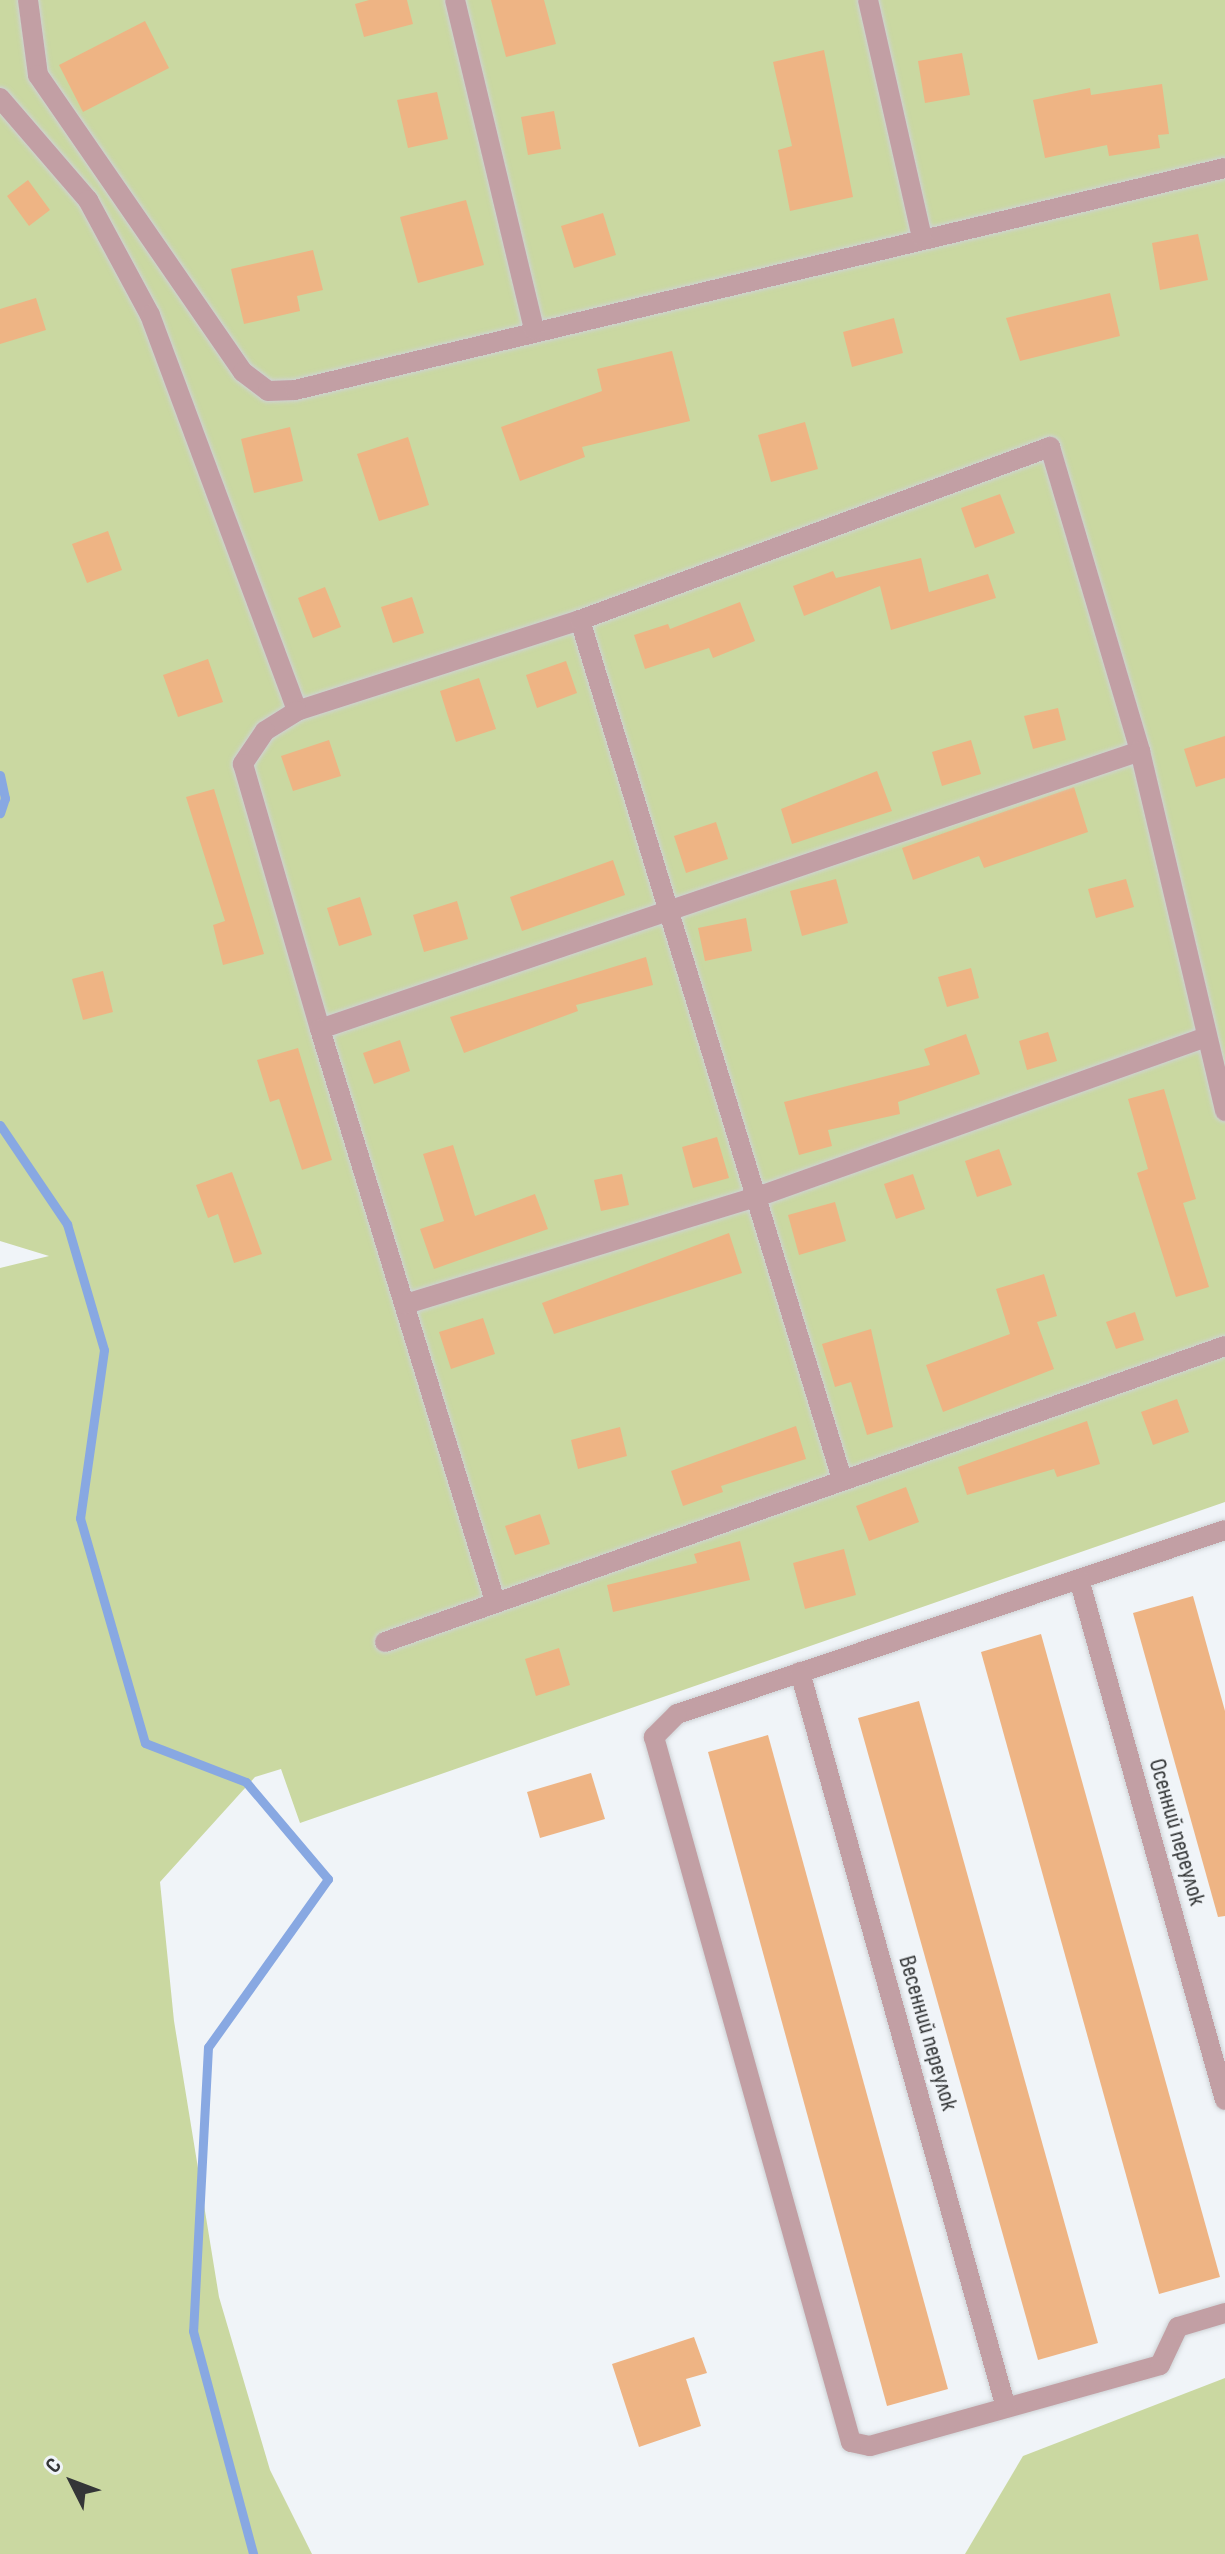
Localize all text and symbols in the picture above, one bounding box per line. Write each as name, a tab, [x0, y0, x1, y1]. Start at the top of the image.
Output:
street label: Осенний переулок	[1142, 1755, 1212, 1909]
street label: Весенний переулок	[892, 1952, 964, 2114]
north arrow	[32, 2442, 112, 2522]
text: С	[40, 2452, 68, 2479]

